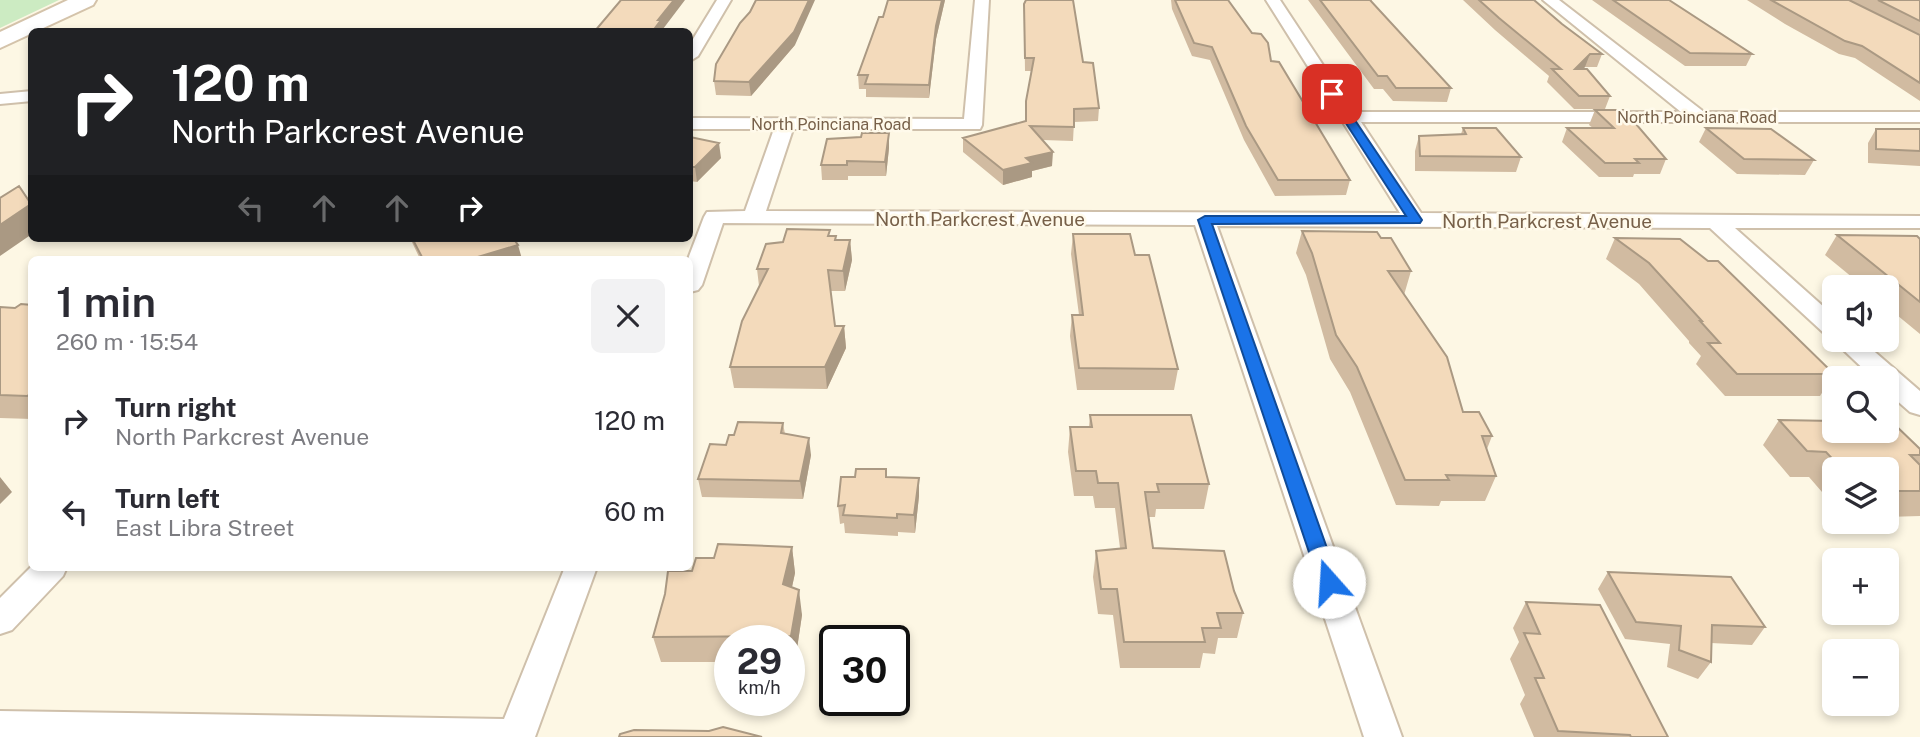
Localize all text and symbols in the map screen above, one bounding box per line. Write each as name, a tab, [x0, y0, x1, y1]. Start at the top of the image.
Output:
text: 120 m	[171, 54, 310, 112]
icon: right	[56, 56, 147, 147]
pin	[1302, 64, 1362, 124]
icon: arrive	[1313, 75, 1351, 113]
street label: North Poinciana Road	[1617, 108, 1777, 127]
text: North Parkcrest Avenue	[171, 113, 525, 150]
street label: North Poinciana Road	[751, 115, 911, 134]
icon: left	[232, 189, 270, 227]
icon: ahead	[305, 189, 343, 227]
icon: ahead	[378, 189, 416, 227]
icon: right	[451, 189, 489, 227]
street label: North Parkcrest Avenue	[875, 208, 1085, 230]
street label: North Parkcrest Avenue	[1442, 210, 1652, 232]
map controls	[1822, 275, 1899, 716]
button: sound	[1822, 275, 1899, 352]
text: 1 min	[56, 277, 156, 326]
button: close	[591, 279, 665, 353]
text: 260 m · 15:54	[56, 328, 198, 355]
button: search	[1822, 366, 1899, 443]
text: Turn right	[115, 392, 237, 423]
icon: right	[56, 402, 94, 440]
text: 120 m	[594, 405, 665, 436]
text: North Parkcrest Avenue	[115, 423, 369, 450]
button: layers	[1822, 457, 1899, 534]
text: Turn left	[115, 483, 220, 514]
icon: left	[56, 493, 94, 531]
text: 60 m	[604, 496, 665, 527]
text: East Libra Street	[115, 514, 295, 541]
position arrow	[1292, 545, 1366, 619]
button: +	[1822, 548, 1899, 625]
speed limit sign: 30	[819, 625, 910, 716]
button: −	[1822, 639, 1899, 716]
text: 29	[737, 641, 782, 682]
text: km/h	[738, 677, 781, 698]

